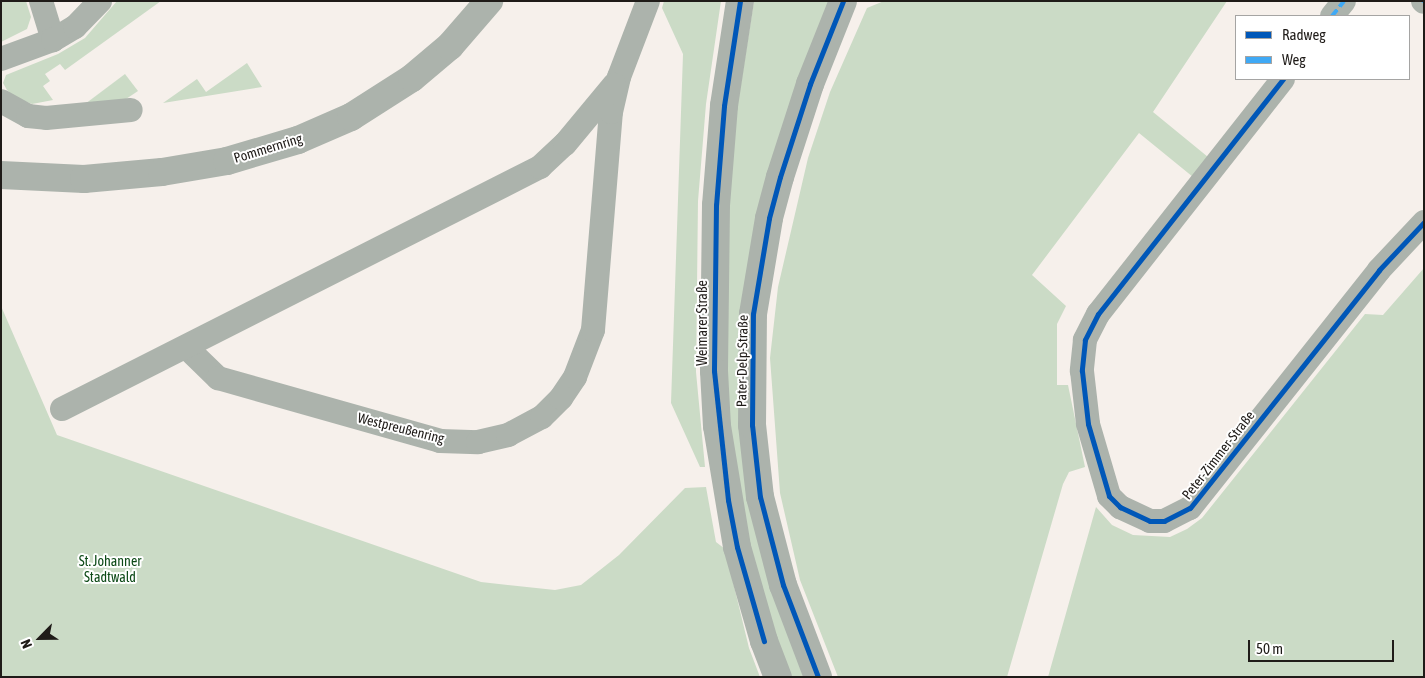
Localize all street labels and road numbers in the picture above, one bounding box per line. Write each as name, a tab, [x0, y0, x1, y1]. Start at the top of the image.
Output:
street label: Pommernring	[232, 130, 304, 166]
street label: Weimarer Straße	[694, 280, 710, 366]
street label: Pater-Delp-Straße	[733, 315, 751, 407]
street label: Peter-Zimmer-Straße	[1178, 407, 1258, 503]
street label: Westpreußenring	[356, 409, 446, 447]

